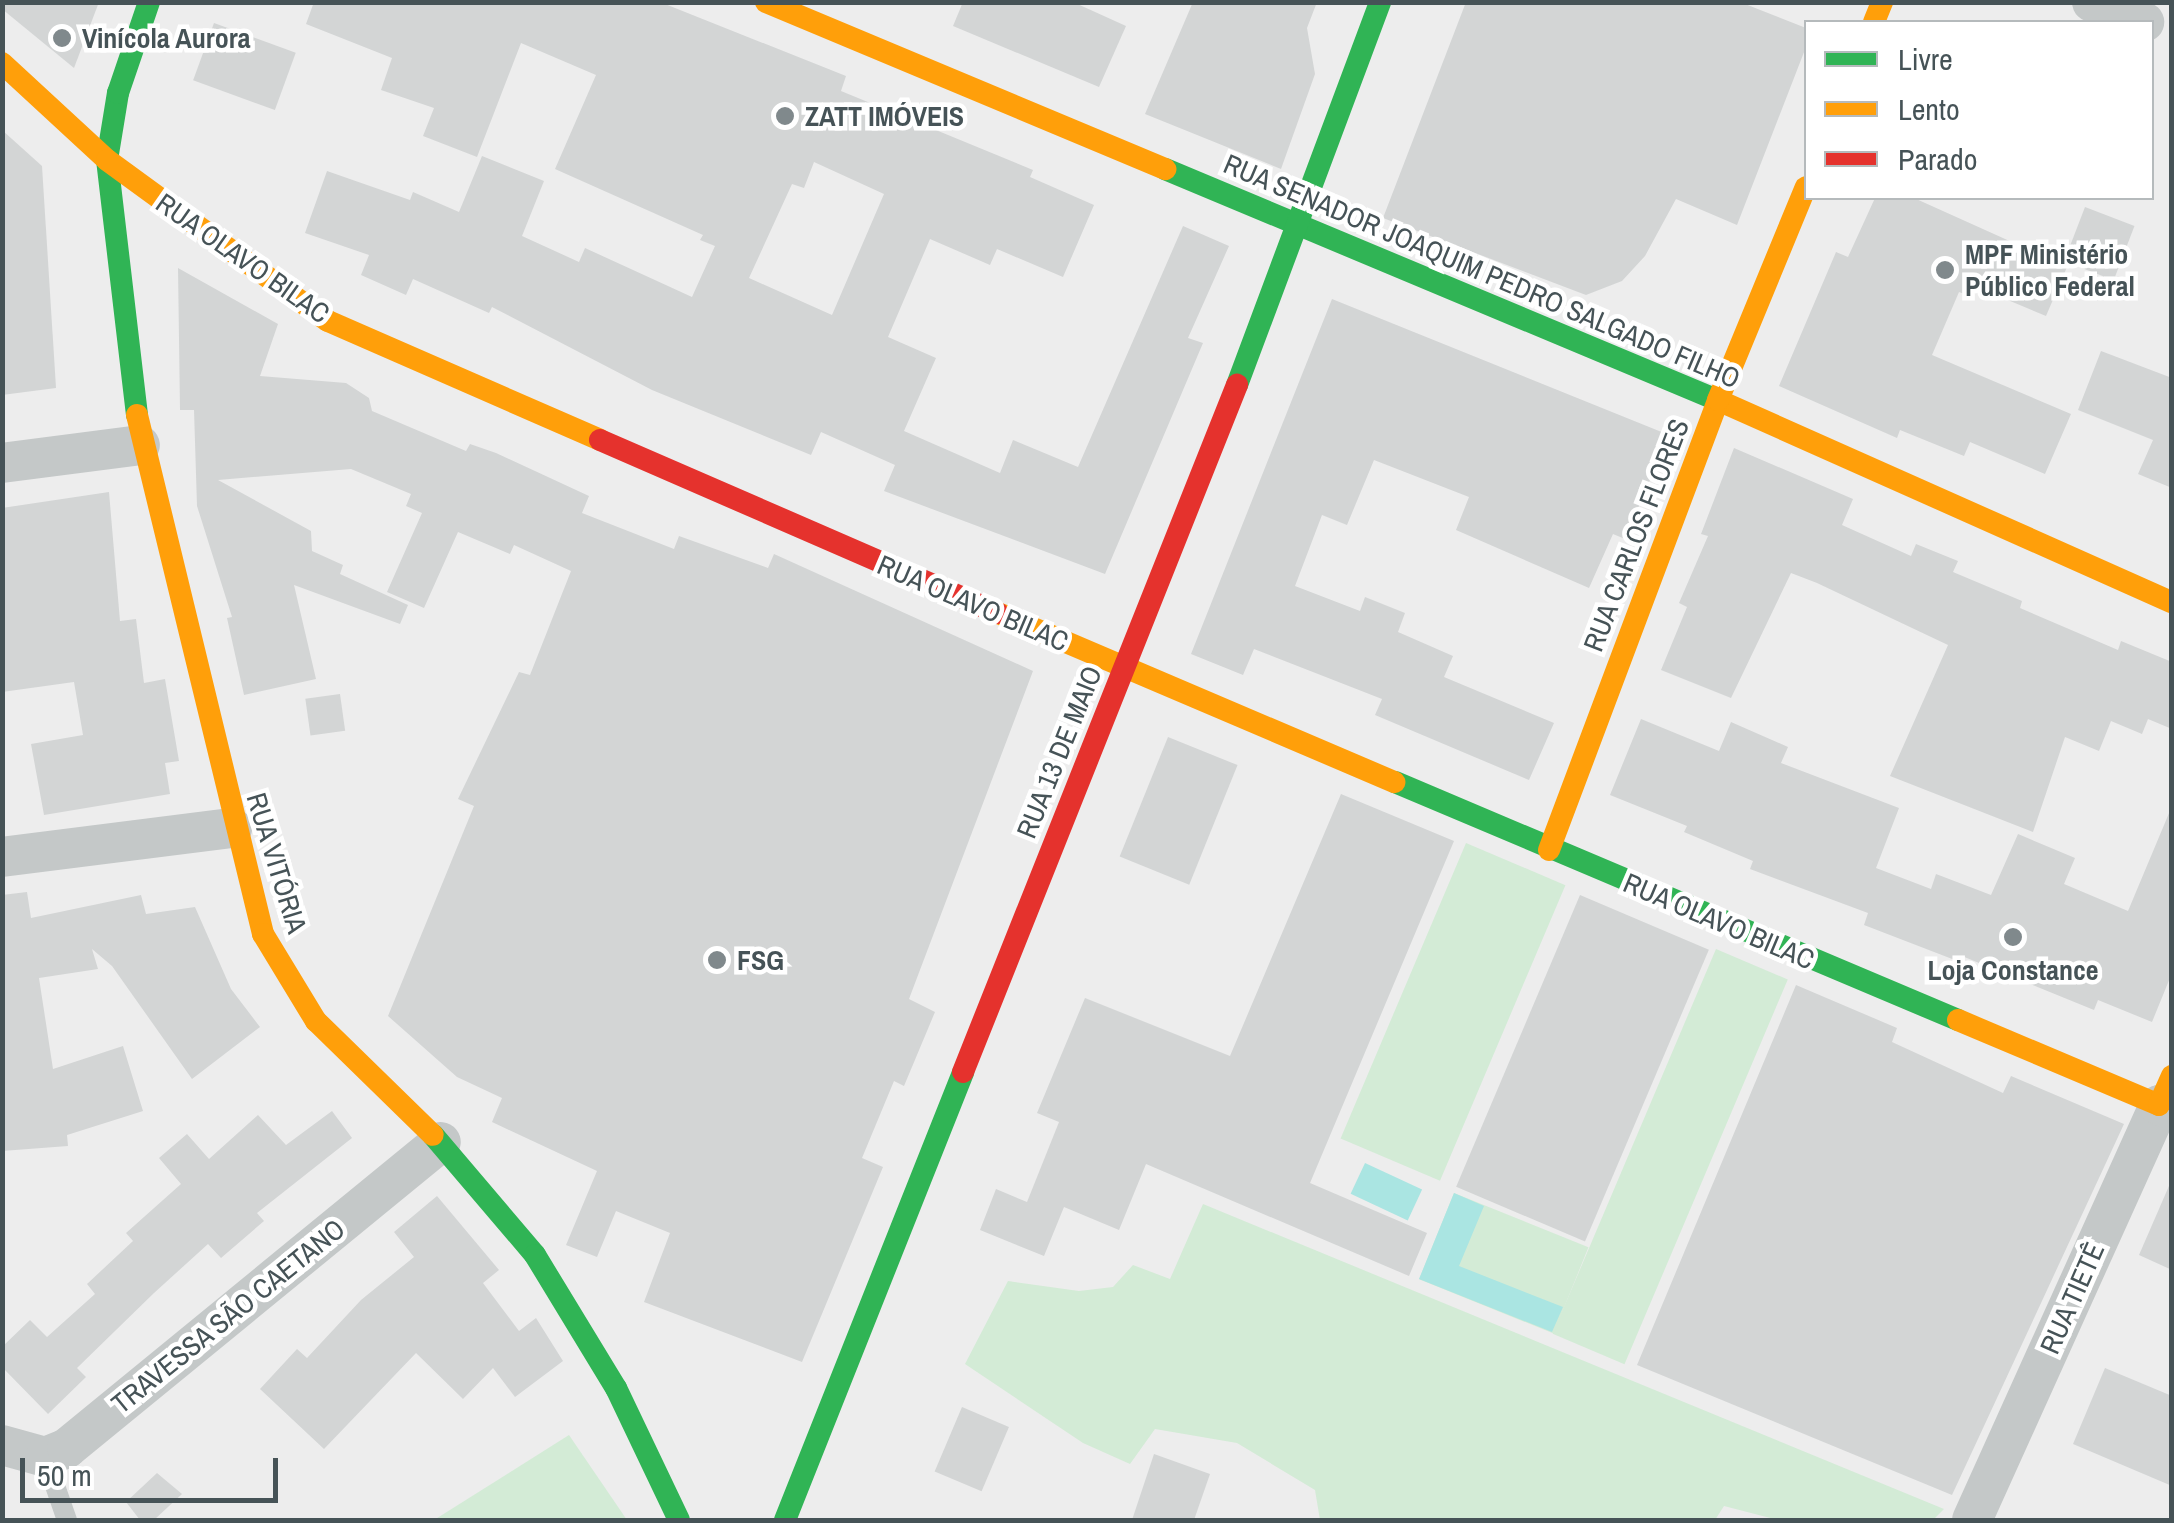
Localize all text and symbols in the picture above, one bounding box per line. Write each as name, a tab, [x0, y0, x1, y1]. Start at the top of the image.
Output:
legend	[1804, 20, 2154, 200]
place label: Vinícola Aurora	[82, 21, 251, 55]
marker: Vinícola Aurora	[51, 27, 73, 49]
text: Livre	[1898, 39, 1953, 79]
text: Lento	[1898, 89, 1960, 129]
place label: ZATT IMÓVEIS	[805, 99, 964, 133]
marker: ZATT IMÓVEIS	[774, 105, 796, 127]
text: Parado	[1898, 139, 1977, 179]
street label: RUA SENADOR JOAQUIM PEDRO SALGADO FILHO	[1218, 146, 1746, 396]
street label: RUA OLAVO BILAC	[149, 185, 337, 331]
place label: MPF Ministério Público Federal	[1965, 237, 2135, 303]
marker: MPF Ministério Público Federal	[1934, 259, 1956, 281]
street label: RUA CARLOS FLORES	[1576, 413, 1696, 657]
street label: RUA OLAVO BILAC	[872, 547, 1074, 659]
street label: RUA 13 DE MAIO	[1009, 661, 1109, 843]
street label: RUA VITÓRIA	[240, 788, 314, 938]
street label: RUA OLAVO BILAC	[1618, 865, 1820, 977]
marker: Loja Constance	[2002, 926, 2024, 948]
place label: FSG	[737, 943, 784, 977]
marker: FSG	[706, 949, 728, 971]
place label: Loja Constance	[1928, 953, 2098, 987]
street label: TRAVESSA SÃO CAETANO	[104, 1211, 352, 1421]
street label: RUA TIETÊ	[2032, 1236, 2112, 1360]
scale bar	[25, 1438, 282, 1500]
text: 50 m	[37, 1455, 92, 1495]

